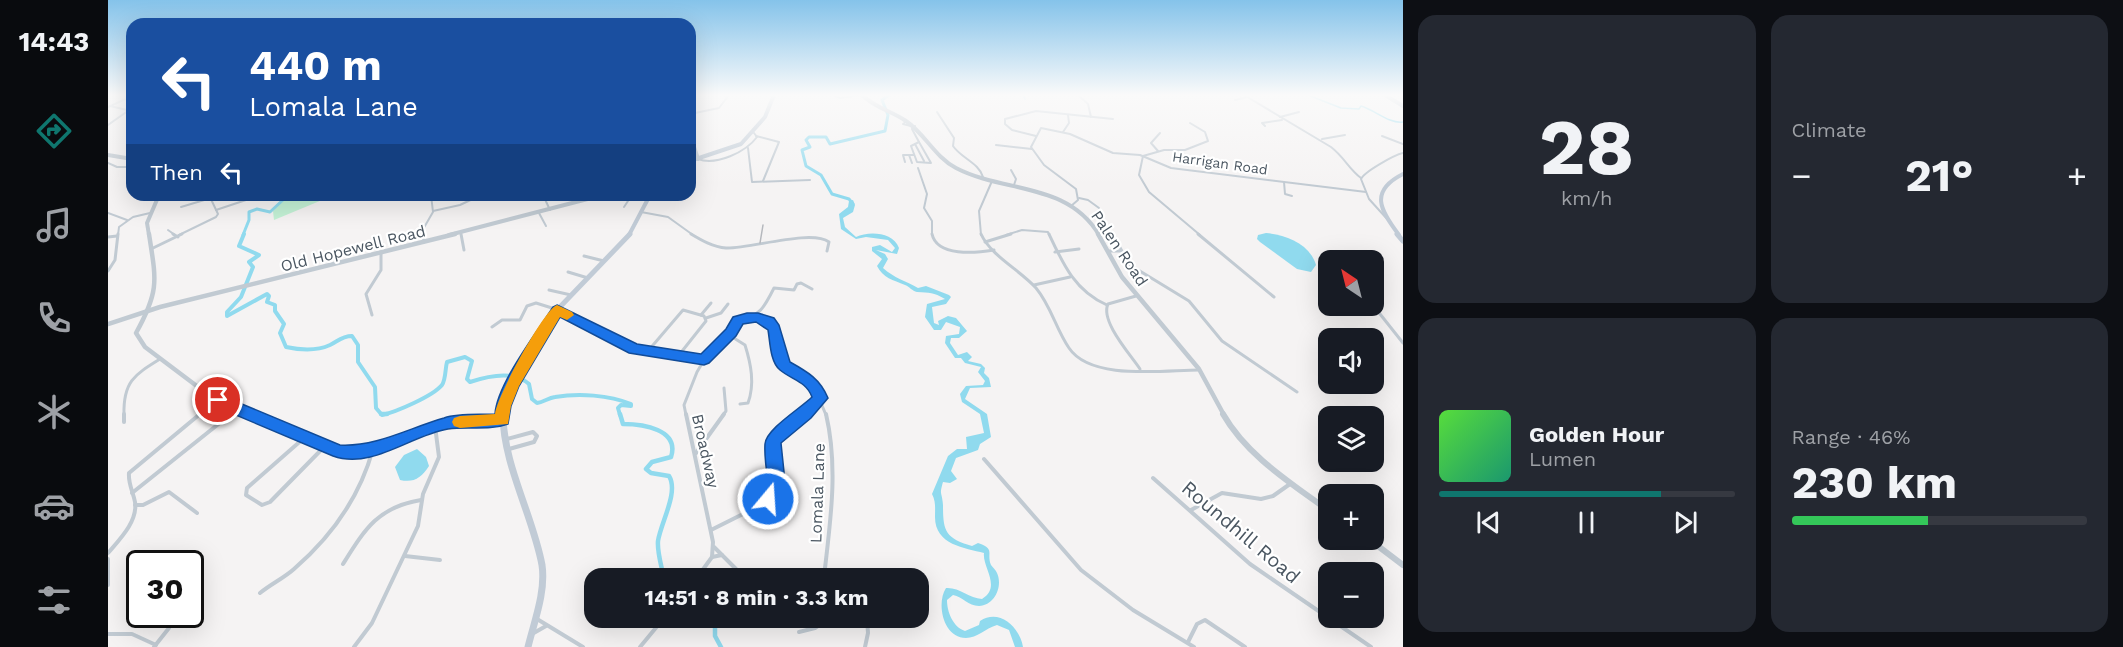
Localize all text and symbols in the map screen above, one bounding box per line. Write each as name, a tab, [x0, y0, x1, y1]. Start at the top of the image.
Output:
text: 14:43	[19, 26, 89, 58]
text: 440 m	[249, 41, 382, 90]
icon: left	[150, 42, 228, 120]
text: Lomala Lane	[249, 91, 418, 123]
text: 28	[1539, 101, 1634, 193]
icon: directions	[33, 110, 75, 152]
text: Climate	[1792, 118, 1867, 142]
street label: Harrigan Road	[1171, 148, 1269, 178]
text: 21°	[1905, 149, 1974, 202]
icon: left	[215, 156, 248, 189]
text: −	[1792, 156, 1811, 195]
text: +	[2067, 156, 2087, 195]
text: Then	[150, 160, 203, 185]
text: km/h	[1561, 186, 1613, 210]
icon: music	[33, 204, 75, 246]
street label: Palen Road	[1087, 207, 1152, 290]
street label: Old Hopewell Road	[279, 221, 428, 276]
north arrow	[1318, 250, 1384, 316]
map controls	[1318, 250, 1384, 628]
icon: phone	[33, 297, 75, 339]
button: sound	[1318, 328, 1384, 394]
pin	[192, 374, 243, 425]
icon: arrive	[201, 383, 234, 416]
icon: climate	[33, 391, 75, 433]
button: layers	[1318, 406, 1384, 472]
street label: Broadway	[688, 412, 723, 491]
text: Golden Hour	[1529, 422, 1664, 447]
text: Range · 46%	[1792, 425, 1910, 449]
street label: Lomala Lane	[806, 443, 829, 543]
text: Lumen	[1529, 447, 1596, 471]
text: 230 km	[1792, 456, 1957, 509]
position arrow	[736, 467, 800, 531]
street label: Roundhill Road	[1177, 476, 1305, 588]
button: +	[1318, 484, 1384, 550]
icon: car	[33, 485, 75, 527]
icon: previous	[1472, 506, 1505, 539]
icon: pause	[1570, 506, 1603, 539]
icon: next	[1669, 506, 1702, 539]
speed limit sign: 30	[126, 550, 204, 628]
button: −	[1318, 562, 1384, 628]
icon: filters	[33, 579, 75, 621]
text: 14:51 · 8 min · 3.3 km	[645, 585, 868, 610]

